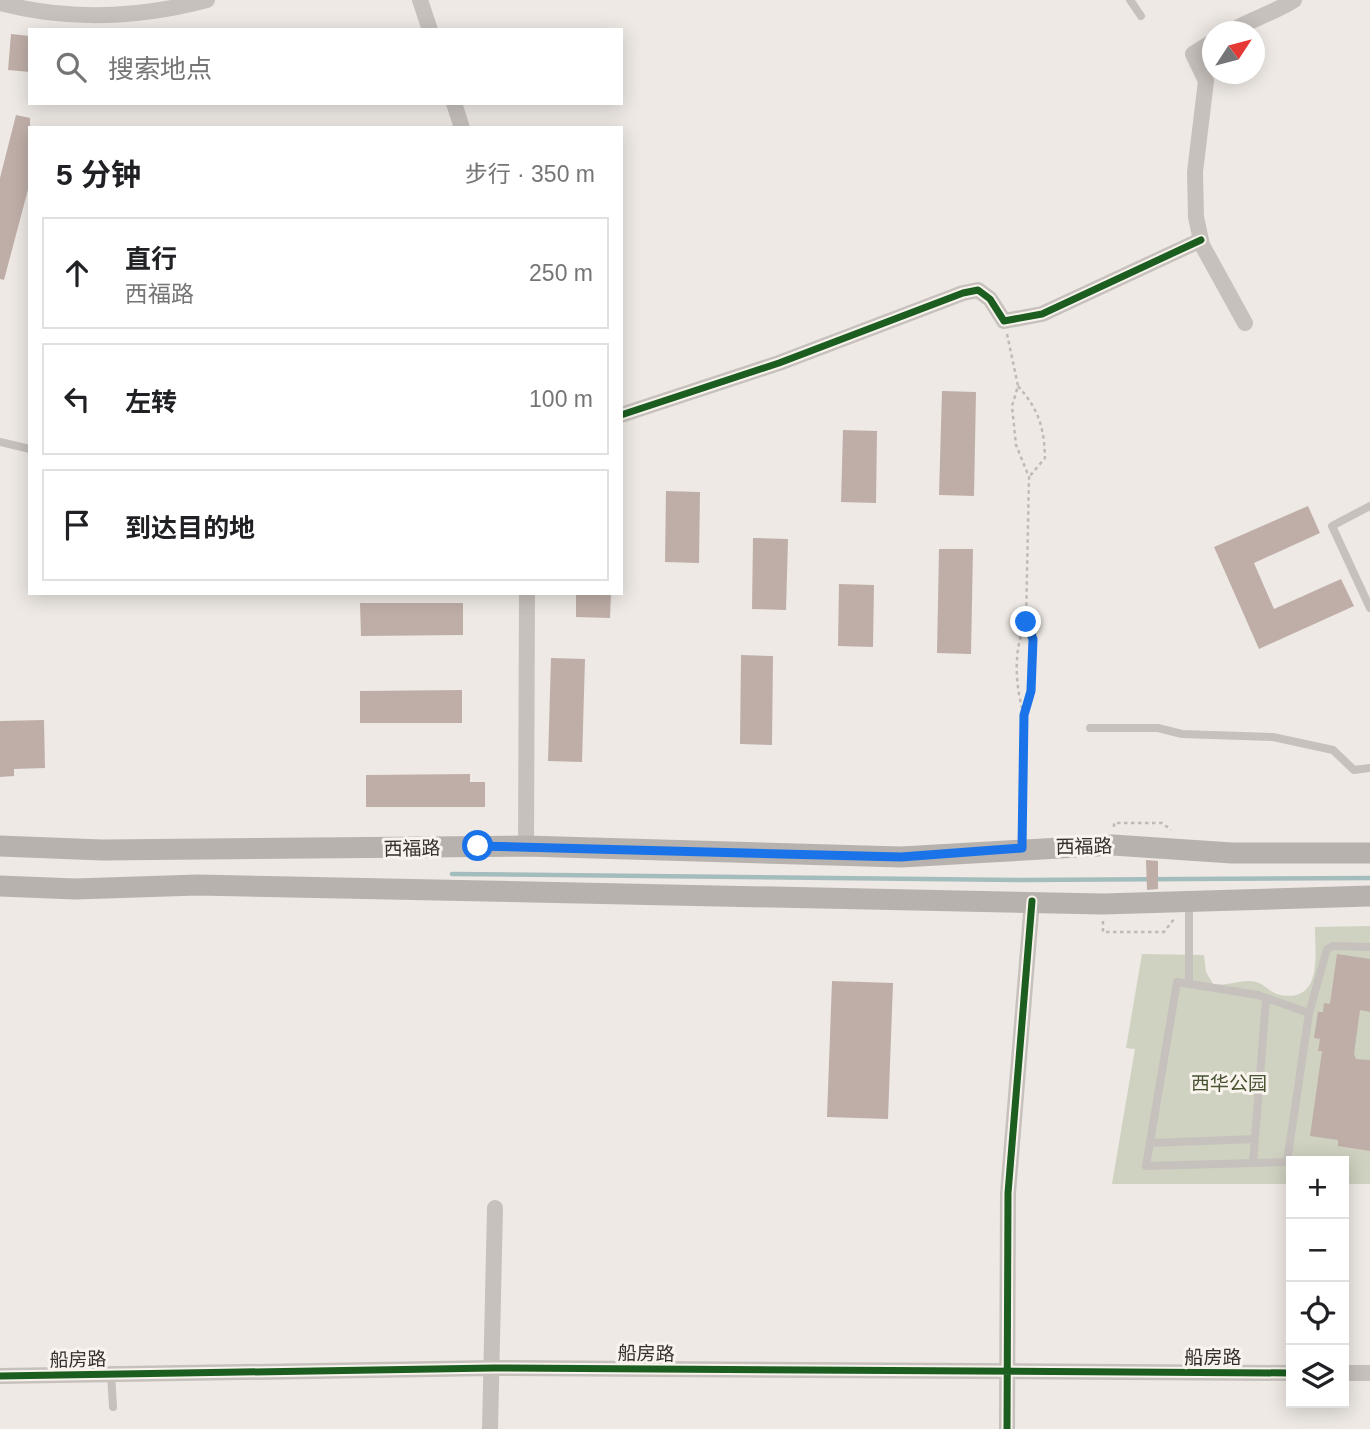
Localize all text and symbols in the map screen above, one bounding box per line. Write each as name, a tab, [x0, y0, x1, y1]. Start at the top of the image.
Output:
north arrow	[1202, 21, 1265, 84]
search box	[28, 28, 623, 105]
icon: search	[52, 48, 90, 86]
text: 搜索地点	[108, 54, 212, 84]
text: 5 分钟	[56, 158, 141, 191]
text: 步行 · 350 m	[465, 161, 595, 187]
text: 直行	[125, 244, 177, 274]
icon: ahead	[58, 254, 96, 292]
text: 250 m	[529, 260, 593, 286]
text: 西福路	[125, 281, 194, 307]
icon: left	[58, 380, 96, 418]
text: 100 m	[529, 386, 593, 412]
text: 左转	[125, 387, 177, 417]
icon: arrive	[58, 506, 96, 544]
text: 到达目的地	[125, 513, 255, 543]
route end	[1010, 606, 1041, 637]
route start	[462, 830, 493, 861]
street label: 西福路	[1055, 836, 1113, 857]
street label: 西福路	[383, 838, 441, 859]
park label: 西华公园	[1191, 1073, 1267, 1094]
map controls	[1286, 1156, 1349, 1408]
button: +	[1286, 1156, 1349, 1219]
button: −	[1286, 1219, 1349, 1282]
button: locate	[1286, 1282, 1349, 1345]
street label: 船房路	[617, 1343, 675, 1364]
button: layers	[1286, 1345, 1349, 1408]
street label: 船房路	[1184, 1347, 1242, 1368]
street label: 船房路	[49, 1349, 107, 1370]

